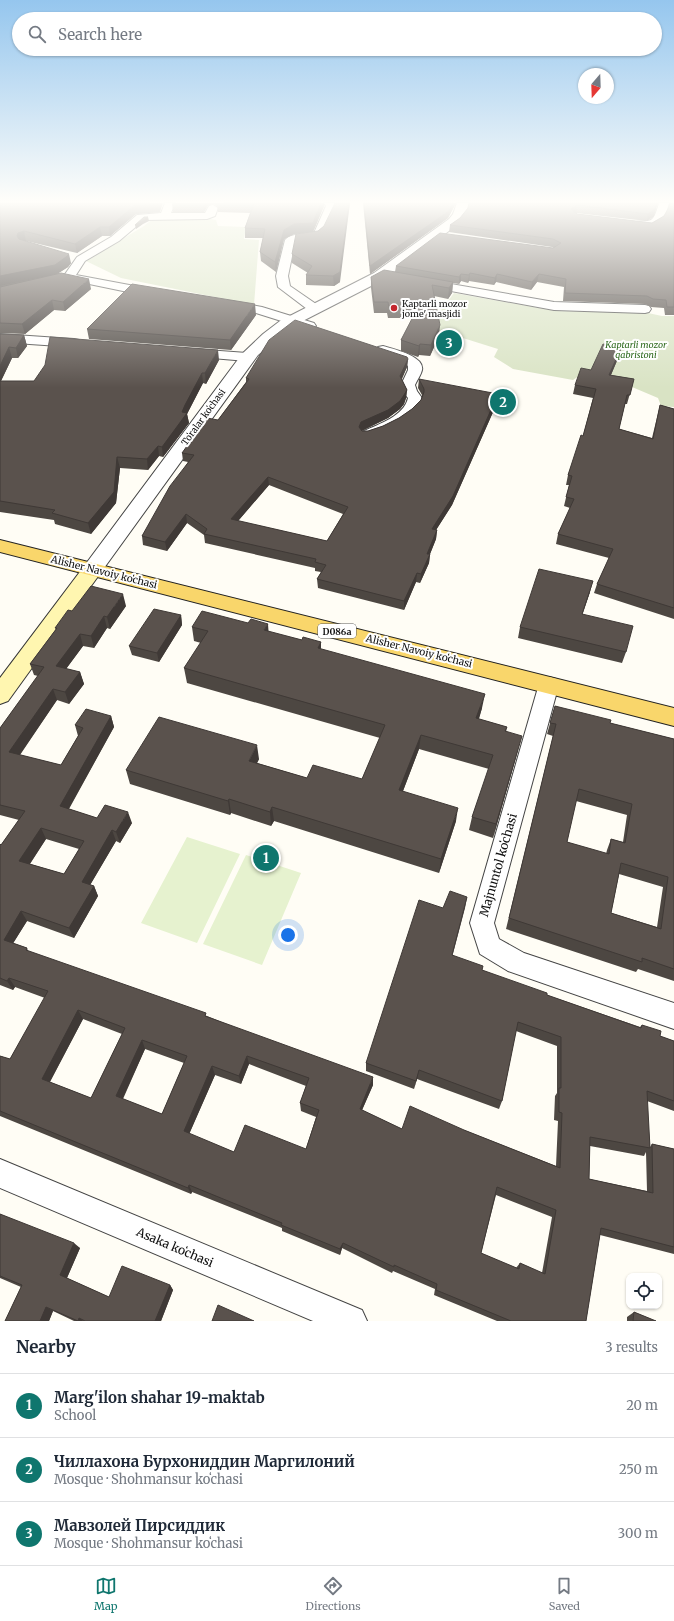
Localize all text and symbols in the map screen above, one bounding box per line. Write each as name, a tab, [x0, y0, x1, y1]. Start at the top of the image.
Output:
search box	[12, 12, 662, 56]
icon: search	[26, 23, 48, 45]
text: Search here	[58, 25, 142, 44]
north arrow	[578, 68, 614, 104]
place label: Kaptarli mozor jome' masjidi	[401, 298, 467, 319]
marker: Kaptarli mozor jome' masjidi	[389, 303, 399, 313]
pin: 3	[436, 328, 462, 358]
park label: Kaptarli mozor qabristoni	[604, 339, 667, 360]
street label: Toʻralar koʻchasi	[179, 386, 227, 447]
pin: 2	[490, 387, 516, 417]
street label: Alisher Navoiy koʻchasi	[48, 552, 159, 592]
road number: D086a	[318, 624, 356, 638]
street label: Alisher Navoiy koʻchasi	[363, 631, 474, 671]
street label: Majnuntol koʻchasi	[476, 811, 520, 918]
pin: 1	[253, 843, 279, 873]
your location	[278, 925, 298, 945]
street label: Asaka koʻchasi	[133, 1224, 216, 1270]
map controls	[626, 1273, 662, 1309]
button: locate	[626, 1273, 662, 1309]
text: Nearby	[16, 1336, 76, 1358]
text: 3 results	[605, 1339, 658, 1356]
text: Marg'ilon shahar 19-maktab	[54, 1388, 265, 1407]
text: 1	[26, 1397, 32, 1414]
text: 20 m	[626, 1397, 658, 1414]
text: School	[54, 1407, 96, 1424]
text: Чиллахона Бурхониддин Маргилоний	[54, 1452, 355, 1471]
text: 2	[25, 1461, 33, 1478]
text: 250 m	[619, 1461, 658, 1478]
text: Mosque · Shohmansur koʻchasi	[54, 1471, 243, 1488]
text: Мавзолей Пирсиддик	[54, 1516, 225, 1535]
text: 3	[25, 1525, 33, 1542]
text: 300 m	[618, 1525, 658, 1542]
text: Mosque · Shohmansur koʻchasi	[54, 1535, 243, 1552]
tab: Map	[94, 1575, 118, 1613]
tab: Directions	[306, 1575, 361, 1613]
tab: Saved	[549, 1575, 580, 1613]

